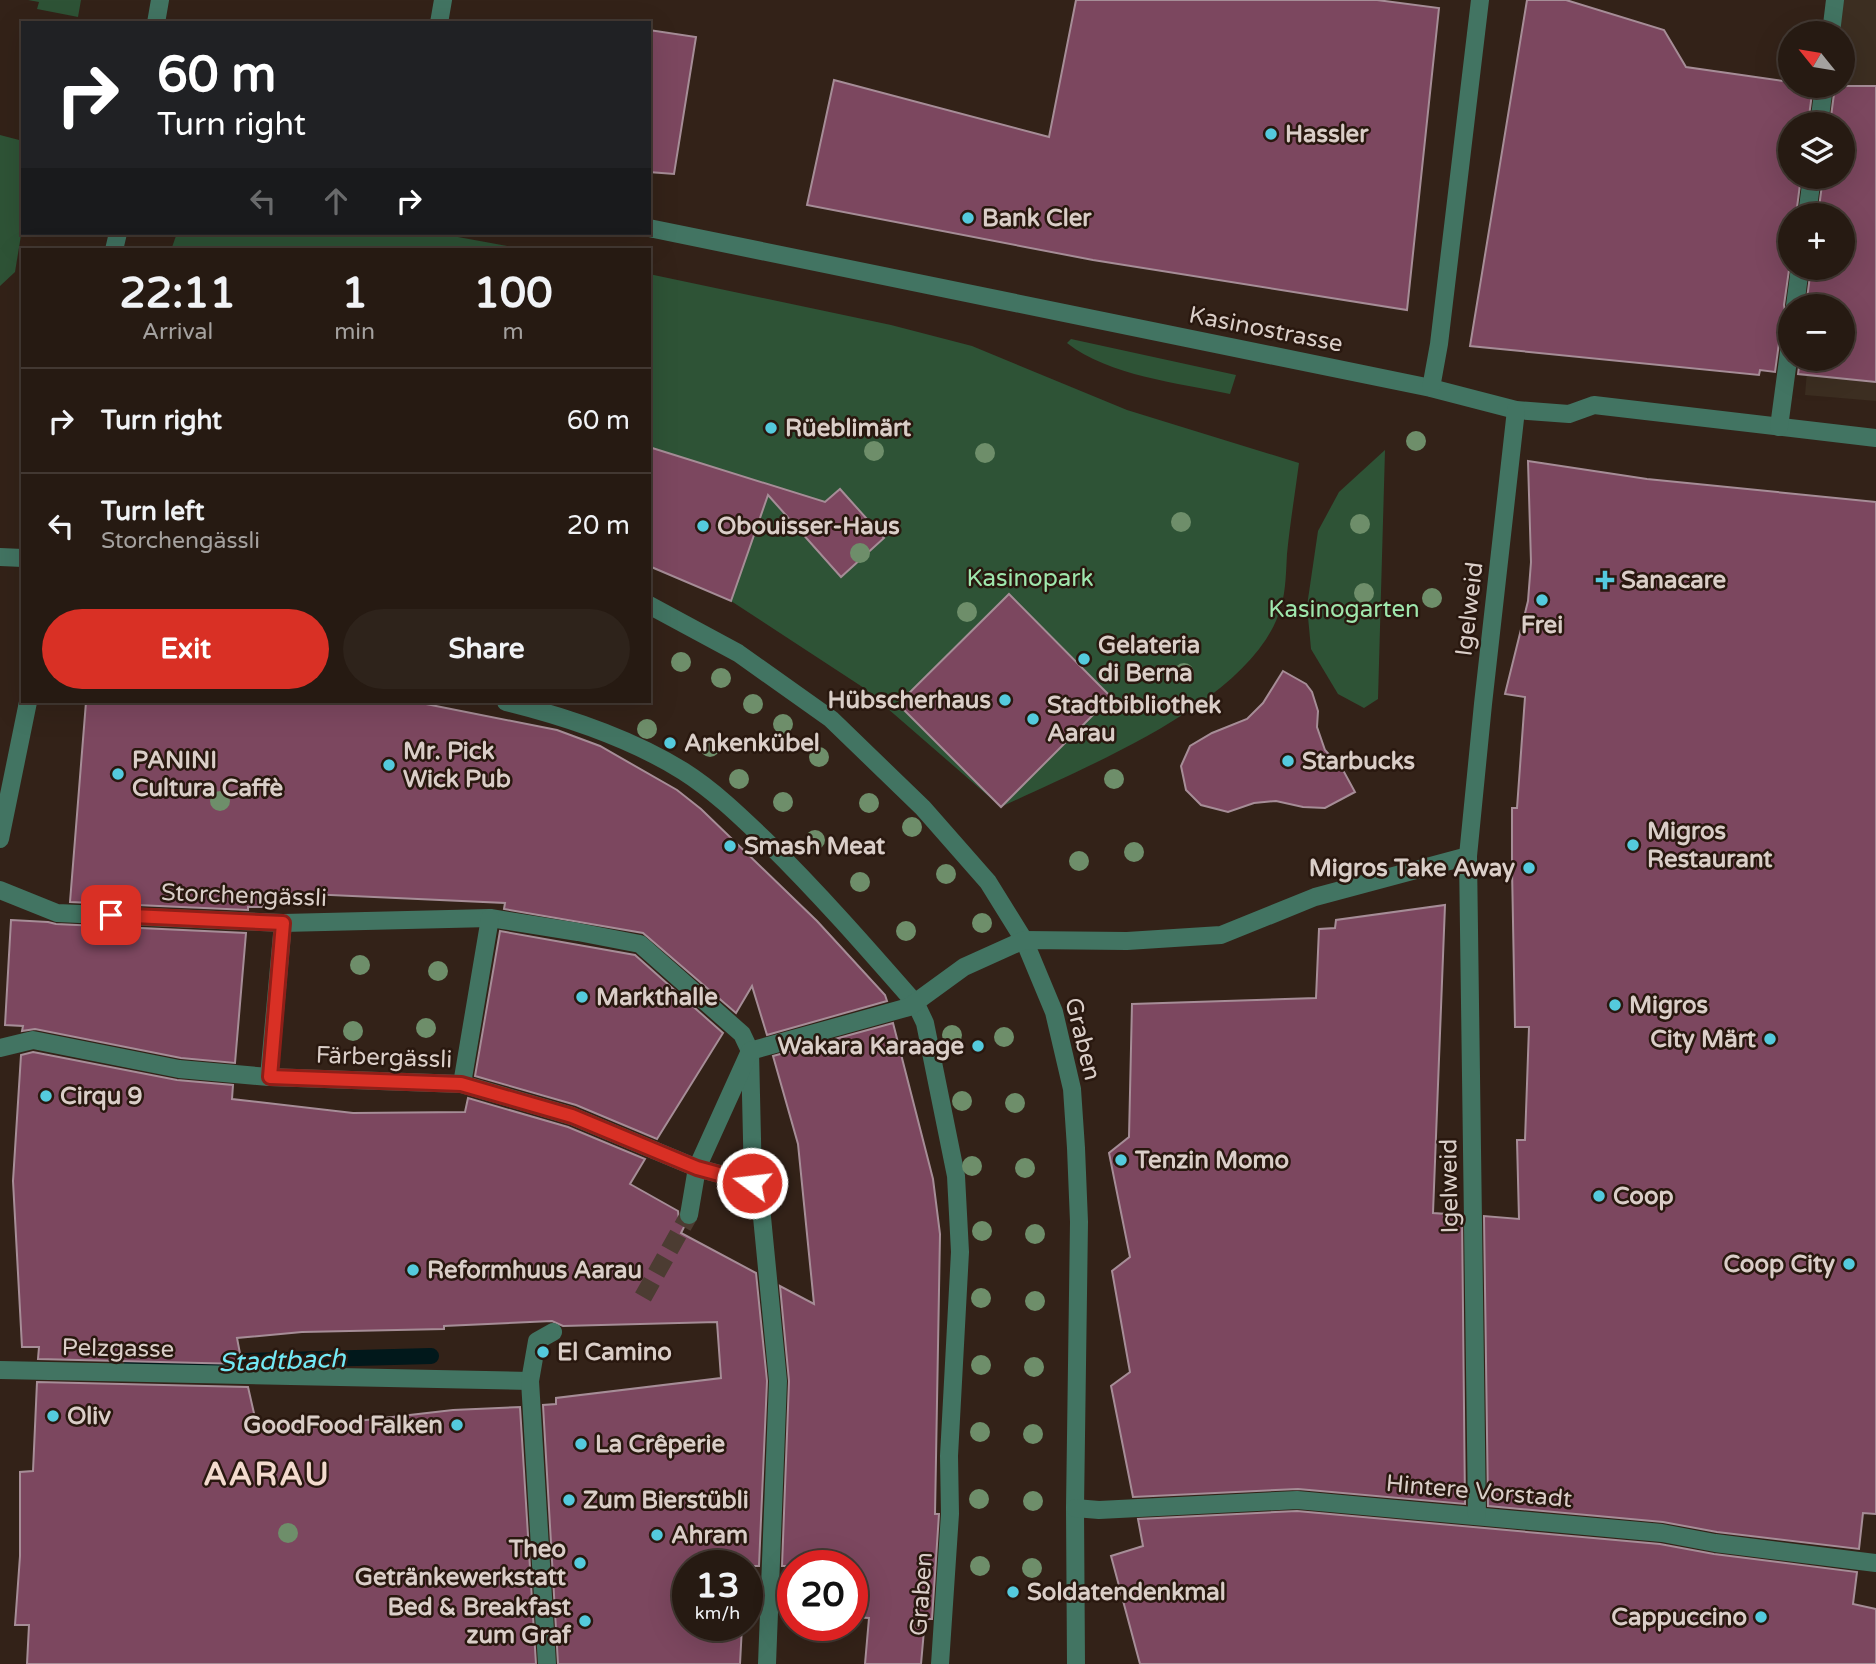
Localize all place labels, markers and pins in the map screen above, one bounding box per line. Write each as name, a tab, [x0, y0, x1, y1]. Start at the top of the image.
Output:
place label: Hassler	[1285, 120, 1369, 149]
marker: Hassler	[1263, 126, 1279, 142]
place label: Bank Cler	[982, 204, 1092, 233]
marker: Bank Cler	[960, 210, 976, 226]
place label: Rüeblimärt	[785, 414, 912, 443]
marker: Rüeblimärt	[763, 420, 779, 436]
place label: Obouisser-Haus	[717, 512, 900, 541]
marker: Obouisser-Haus	[695, 518, 711, 534]
place label: Sanacare	[1621, 566, 1726, 595]
marker: Sanacare	[1595, 570, 1615, 590]
marker: Frei	[1534, 592, 1550, 608]
place label: Frei	[1521, 611, 1563, 640]
place label: Gelateria di Berna	[1098, 631, 1200, 688]
marker: Gelateria di Berna	[1076, 651, 1092, 667]
place label: Hübscherhaus	[828, 686, 991, 715]
place label: Stadtbibliothek Aarau	[1047, 691, 1221, 748]
marker: Hübscherhaus	[997, 692, 1013, 708]
marker: Stadtbibliothek Aarau	[1025, 711, 1041, 727]
place label: Ankenkübel	[684, 729, 820, 758]
marker: Ankenkübel	[662, 735, 678, 751]
place label: Mr. Pick Wick Pub	[403, 737, 511, 794]
place label: PANINI Cultura Caffè	[132, 746, 283, 803]
place label: Starbucks	[1302, 747, 1415, 776]
marker: Starbucks	[1280, 753, 1296, 769]
marker: Mr. Pick Wick Pub	[381, 757, 397, 773]
marker: PANINI Cultura Caffè	[110, 766, 126, 782]
place label: Migros Restaurant	[1647, 817, 1773, 874]
place label: Smash Meat	[744, 832, 886, 861]
marker: Migros Restaurant	[1625, 837, 1641, 853]
marker: Smash Meat	[722, 838, 738, 854]
place label: Migros Take Away	[1309, 854, 1515, 883]
marker: Migros Take Away	[1521, 860, 1537, 876]
pin	[81, 885, 141, 945]
place label: Markthalle	[596, 983, 718, 1012]
marker: Markthalle	[574, 989, 590, 1005]
place label: Migros	[1629, 991, 1708, 1020]
marker: Migros	[1607, 997, 1623, 1013]
place label: City Märt	[1650, 1025, 1757, 1054]
marker: City Märt	[1762, 1031, 1778, 1047]
place label: Wakara Karaage	[777, 1032, 964, 1061]
marker: Wakara Karaage	[970, 1038, 986, 1054]
place label: Cirqu 9	[60, 1082, 143, 1111]
marker: Cirqu 9	[38, 1088, 54, 1104]
place label: Tenzin Momo	[1134, 1146, 1289, 1175]
marker: Tenzin Momo	[1113, 1152, 1129, 1168]
place label: Coop	[1613, 1182, 1674, 1211]
marker: Coop	[1591, 1188, 1607, 1204]
place label: Coop City	[1724, 1250, 1835, 1279]
place label: Reformhuus Aarau	[427, 1256, 642, 1285]
marker: Coop City	[1841, 1256, 1857, 1272]
marker: Reformhuus Aarau	[405, 1262, 421, 1278]
place label: El Camino	[557, 1338, 672, 1367]
marker: El Camino	[535, 1344, 551, 1360]
place label: Oliv	[67, 1402, 111, 1431]
marker: Oliv	[45, 1408, 61, 1424]
place label: GoodFood Falken	[243, 1411, 443, 1440]
marker: GoodFood Falken	[449, 1417, 465, 1433]
place label: La Crêperie	[595, 1430, 725, 1459]
marker: La Crêperie	[573, 1436, 589, 1452]
place label: Zum Bierstübli	[583, 1486, 749, 1515]
marker: Zum Bierstübli	[561, 1492, 577, 1508]
place label: Ahram	[671, 1521, 748, 1550]
marker: Ahram	[649, 1527, 665, 1543]
place label: Theo Getränkewerkstatt	[355, 1535, 567, 1592]
marker: Theo Getränkewerkstatt	[572, 1555, 588, 1571]
place label: Soldatendenkmal	[1027, 1578, 1226, 1607]
marker: Soldatendenkmal	[1005, 1584, 1021, 1600]
place label: Bed & Breakfast zum Graf	[387, 1593, 572, 1650]
place label: Cappuccino	[1611, 1603, 1747, 1632]
marker: Cappuccino	[1753, 1609, 1769, 1625]
marker: Bed & Breakfast zum Graf	[577, 1613, 593, 1629]

